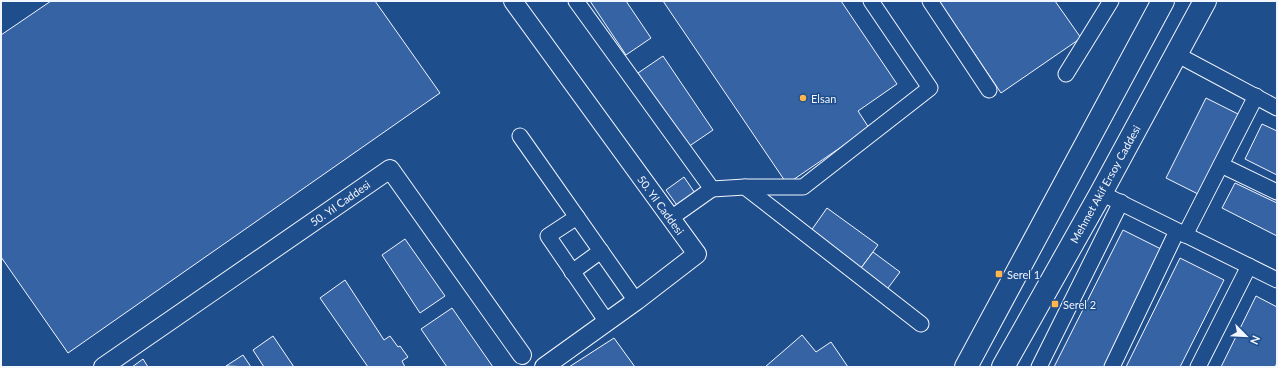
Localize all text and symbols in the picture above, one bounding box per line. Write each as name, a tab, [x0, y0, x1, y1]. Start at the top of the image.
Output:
place label: Elsan	[811, 92, 836, 105]
marker: Elsan	[798, 93, 808, 103]
street label: Mehmet Akif Ersoy Caddesi	[1067, 122, 1143, 245]
street label: 50. Yıl Caddesi	[635, 173, 687, 237]
street label: 50. Yıl Caddesi	[308, 177, 373, 228]
place label: Serel 1	[1007, 268, 1040, 281]
marker: Serel 1	[994, 269, 1004, 279]
place label: Serel 2	[1063, 298, 1096, 311]
marker: Serel 2	[1050, 299, 1060, 309]
north arrow	[1226, 316, 1266, 356]
text: N	[1248, 334, 1263, 347]

